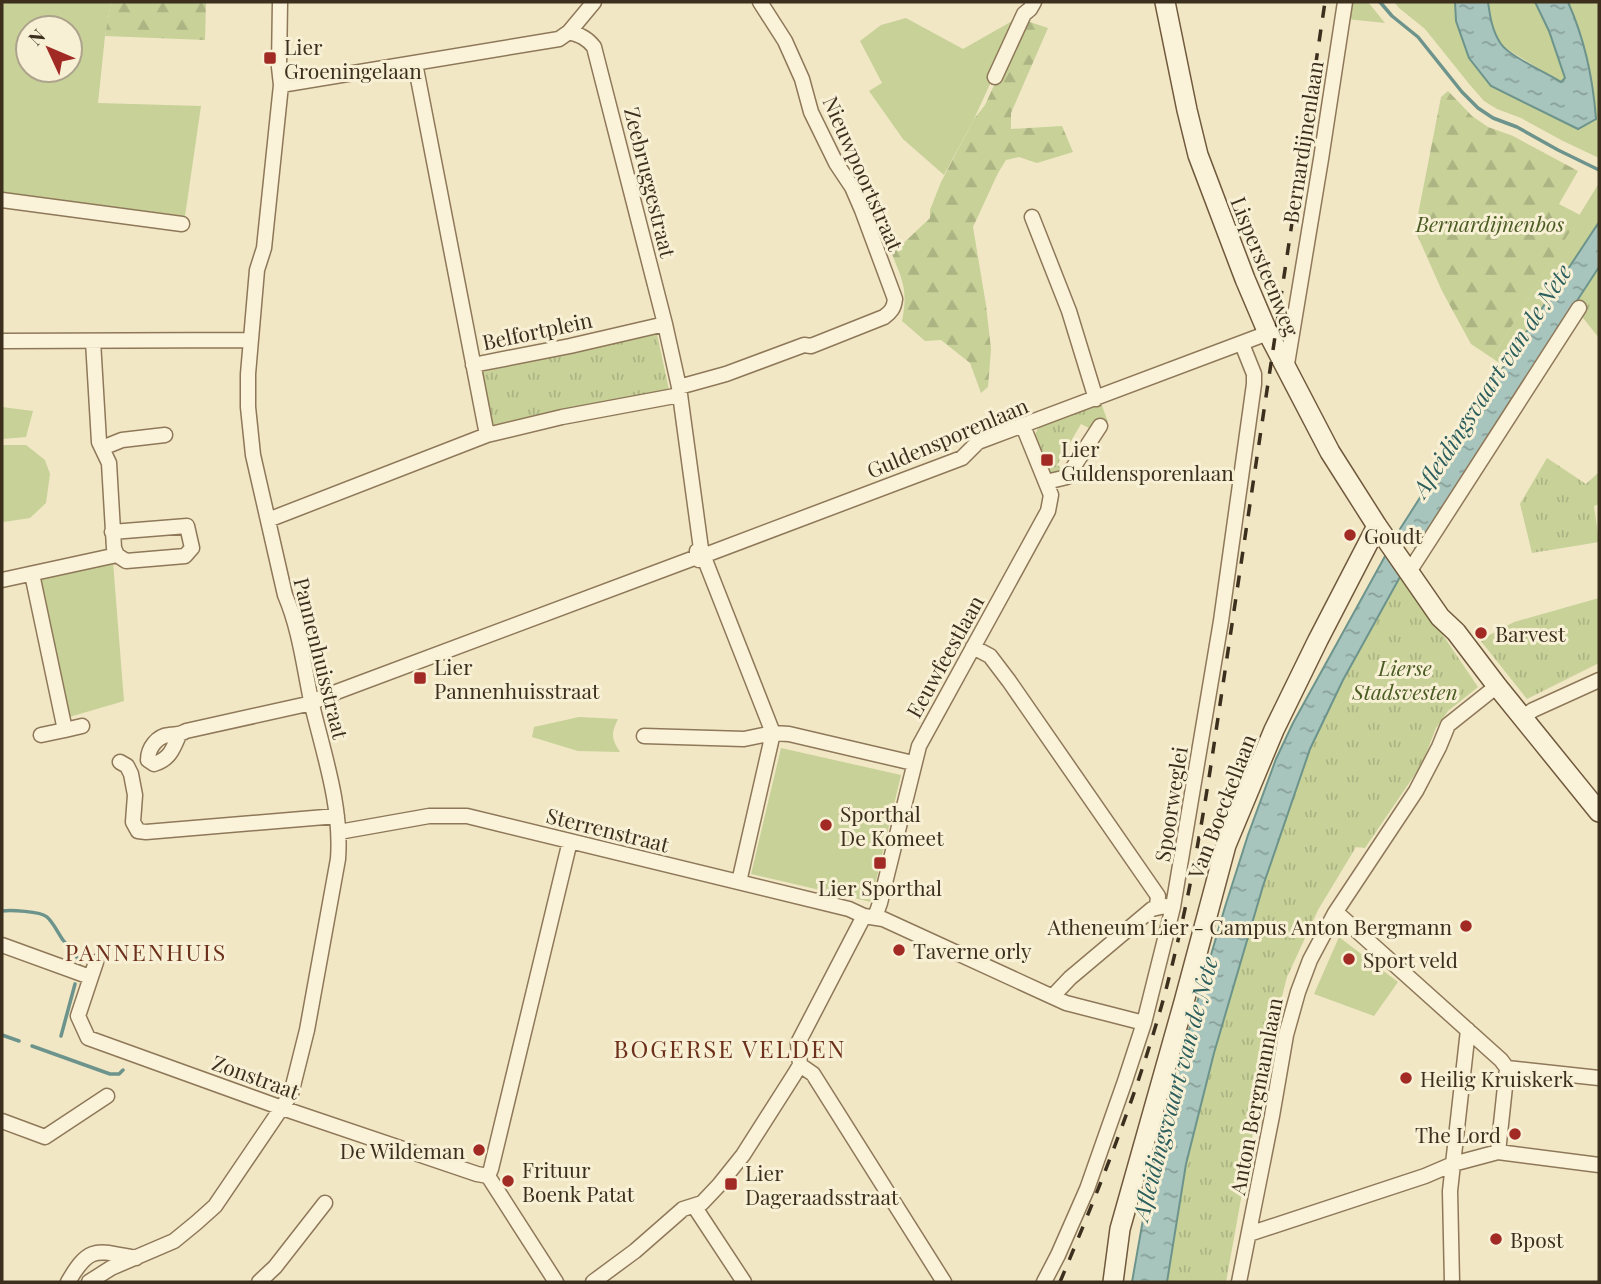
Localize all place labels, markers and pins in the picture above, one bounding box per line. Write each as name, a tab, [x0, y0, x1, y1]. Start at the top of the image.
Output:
place label: Lier Groeningelaan	[284, 32, 422, 84]
marker: Lier Groeningelaan	[262, 50, 278, 66]
place label: Lier Guldensporenlaan	[1061, 434, 1234, 486]
marker: Lier Guldensporenlaan	[1039, 452, 1055, 468]
place label: Goudt	[1364, 521, 1423, 549]
marker: Goudt	[1342, 527, 1358, 543]
place label: Barvest	[1495, 619, 1566, 647]
marker: Barvest	[1473, 625, 1489, 641]
place label: Lier Pannenhuisstraat	[434, 652, 600, 704]
marker: Lier Pannenhuisstraat	[412, 670, 428, 686]
place label: Sporthal De Komeet	[840, 799, 944, 851]
marker: Sporthal De Komeet	[818, 817, 834, 833]
marker: Lier Sporthal	[872, 855, 888, 871]
place label: Lier Sporthal	[818, 873, 942, 901]
place label: Atheneum Lier - Campus Anton Bergmann	[1046, 912, 1452, 940]
marker: Atheneum Lier - Campus Anton Bergmann	[1458, 918, 1474, 934]
place label: Taverne orly	[913, 936, 1032, 964]
marker: Taverne orly	[891, 942, 907, 958]
place label: Sport veld	[1363, 945, 1458, 973]
marker: Sport veld	[1341, 951, 1357, 967]
place label: Heilig Kruiskerk	[1420, 1064, 1574, 1092]
marker: Heilig Kruiskerk	[1398, 1070, 1414, 1086]
place label: The Lord	[1415, 1120, 1501, 1148]
marker: The Lord	[1507, 1126, 1523, 1142]
place label: De Wildeman	[340, 1136, 465, 1164]
marker: De Wildeman	[471, 1142, 487, 1158]
place label: Frituur Boenk Patat	[522, 1155, 635, 1207]
place label: Lier Dageraadsstraat	[745, 1158, 899, 1210]
marker: Frituur Boenk Patat	[500, 1173, 516, 1189]
marker: Lier Dageraadsstraat	[723, 1176, 739, 1192]
place label: Bpost	[1510, 1225, 1564, 1253]
marker: Bpost	[1488, 1231, 1504, 1247]

